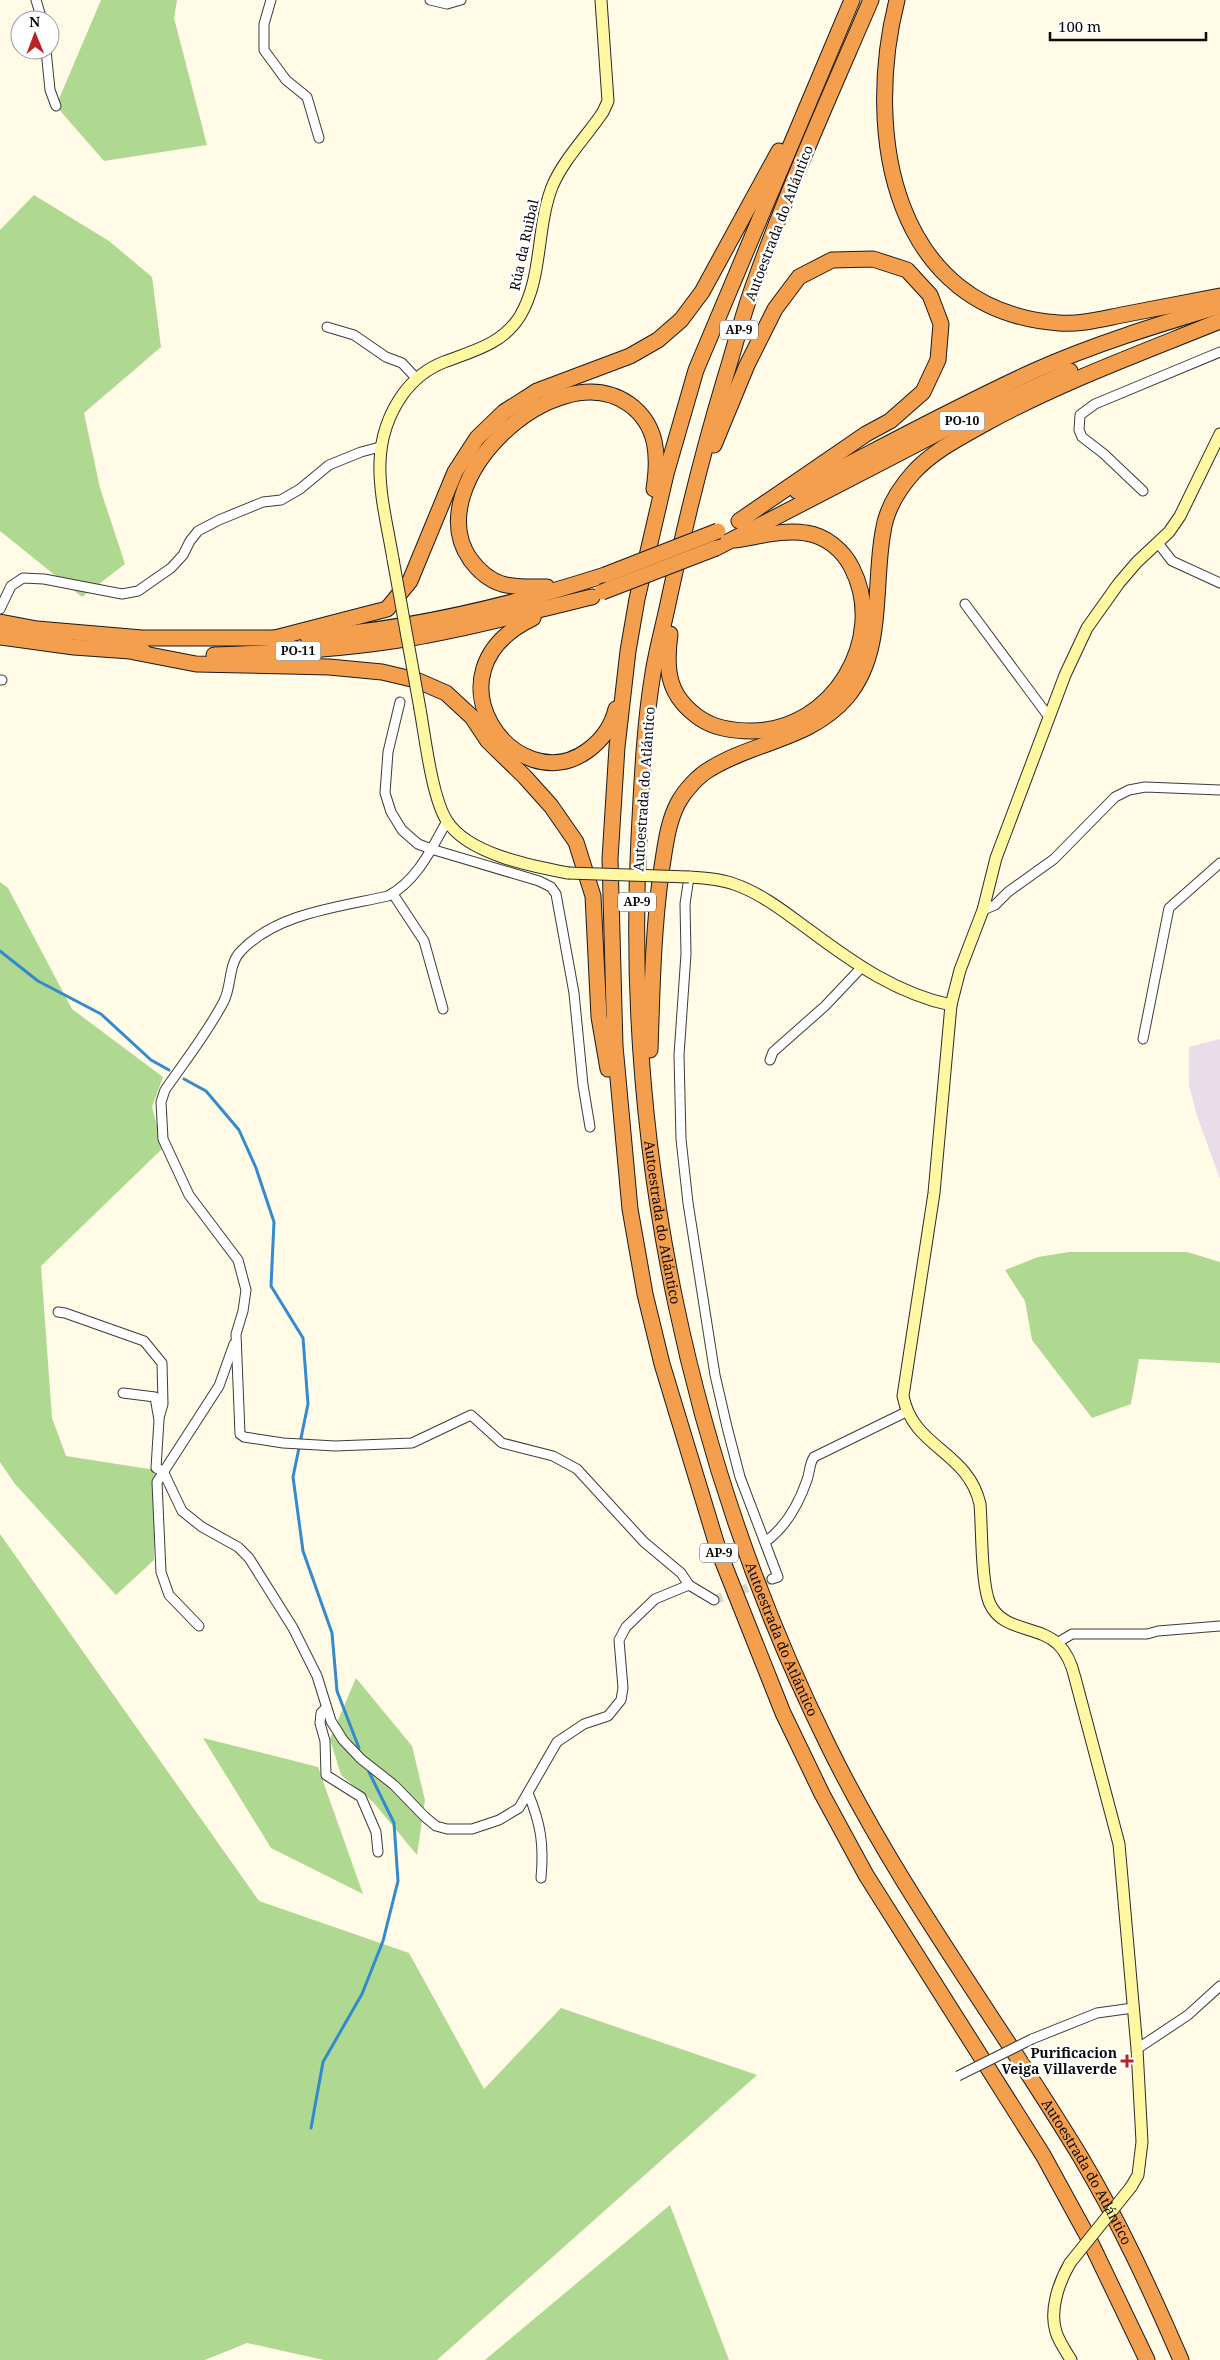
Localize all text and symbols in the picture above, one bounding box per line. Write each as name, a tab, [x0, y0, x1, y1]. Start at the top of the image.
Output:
north arrow	[10, 10, 60, 60]
scale bar	[1050, 10, 1206, 42]
text: N	[29, 12, 40, 31]
text: 100 m	[1058, 16, 1101, 36]
street label: Autoestrada do Atlántico	[740, 142, 817, 303]
street label: Rúa da Ruibal	[505, 197, 543, 292]
road number: AP-9	[720, 320, 758, 340]
road number: PO-10	[940, 412, 984, 431]
road number: PO-11	[276, 641, 320, 660]
street label: Autoestrada do Atlántico	[628, 706, 659, 872]
road number: AP-9	[618, 892, 656, 912]
street label: Autoestrada do Atlántico	[640, 1140, 686, 1306]
road number: AP-9	[700, 1544, 738, 1562]
street label: Autoestrada do Atlántico	[742, 1559, 823, 1719]
place label: Purificacion Veiga Villaverde	[1001, 2043, 1117, 2078]
marker: Purificacion Veiga Villaverde	[1121, 2055, 1133, 2067]
street label: Autoestrada do Atlántico	[1038, 2095, 1137, 2248]

